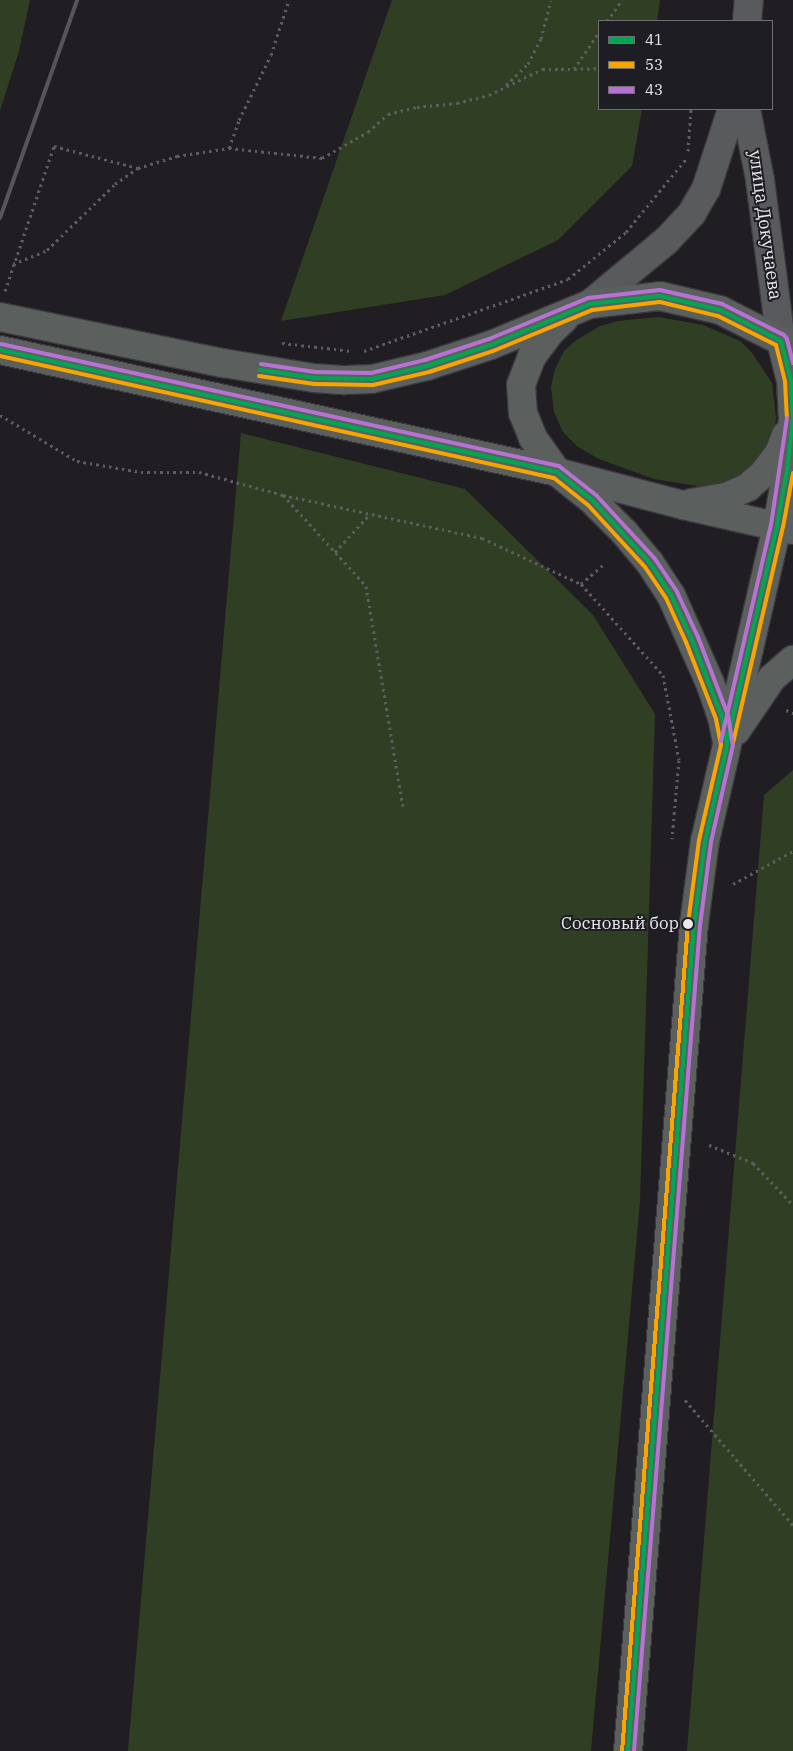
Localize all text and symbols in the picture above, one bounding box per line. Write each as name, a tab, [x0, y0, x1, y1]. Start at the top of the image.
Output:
legend	[598, 20, 773, 110]
text: 41	[645, 30, 663, 49]
text: 53	[645, 55, 663, 74]
text: 43	[645, 80, 663, 99]
street label: улица Докучаева	[744, 149, 786, 301]
place label: Сосновый бор	[561, 914, 679, 934]
marker: Сосновый бор	[683, 919, 693, 929]

